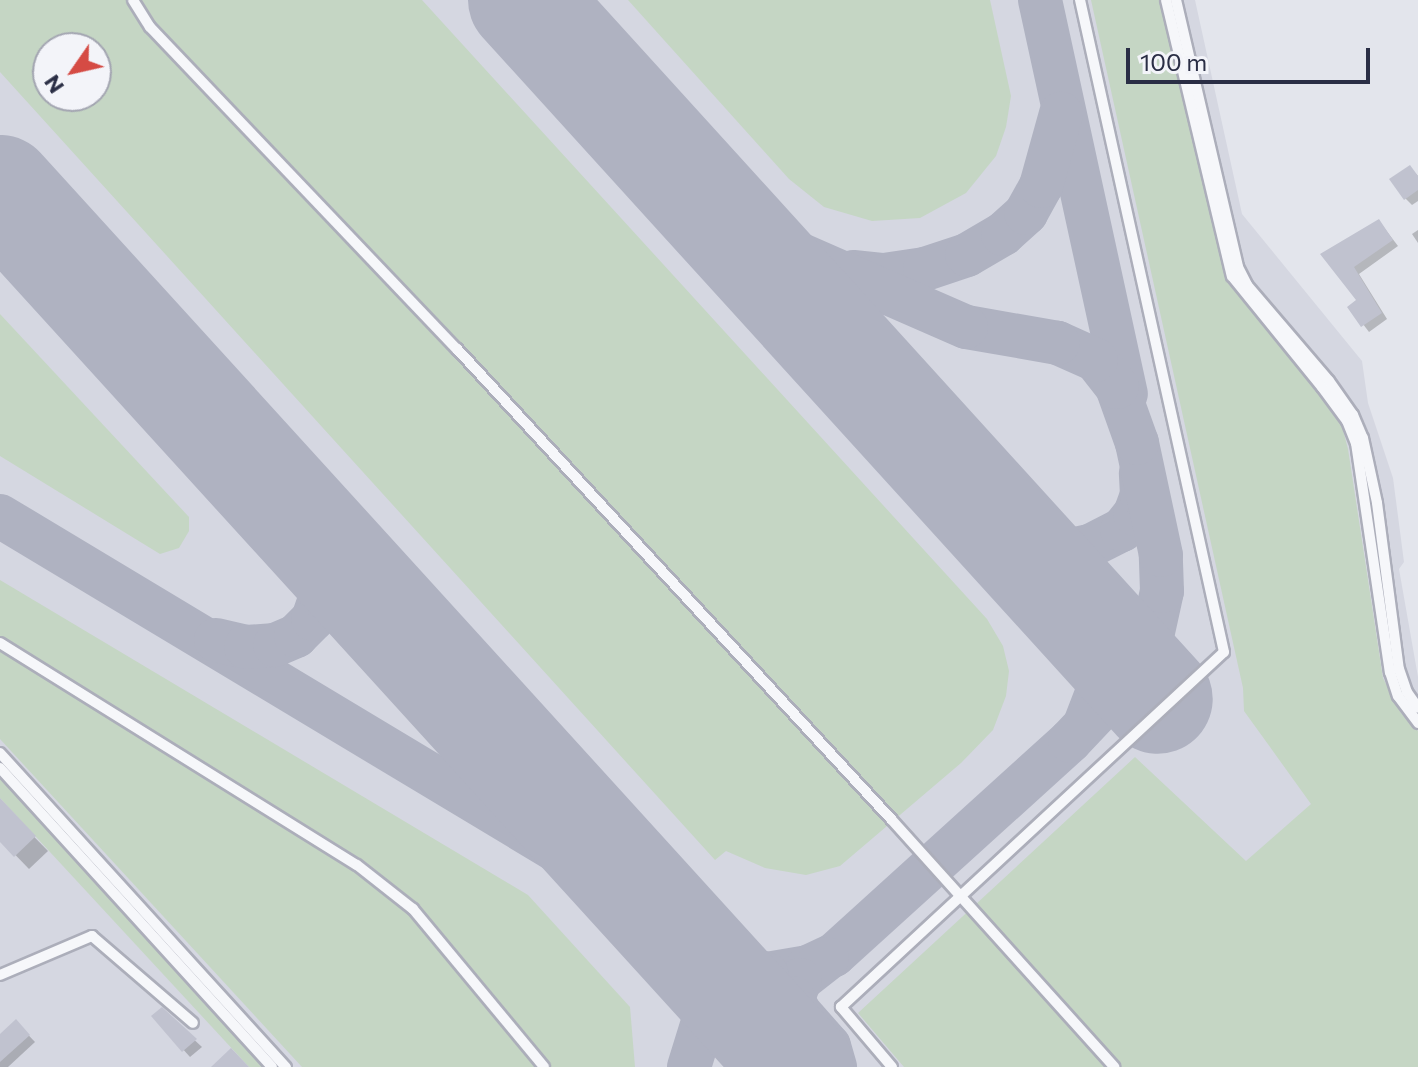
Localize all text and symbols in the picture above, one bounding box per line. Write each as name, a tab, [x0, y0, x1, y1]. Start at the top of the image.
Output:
north arrow	[32, 32, 112, 112]
scale bar	[1130, 32, 1374, 82]
text: 100 m	[1140, 47, 1207, 76]
text: N	[38, 70, 69, 99]

